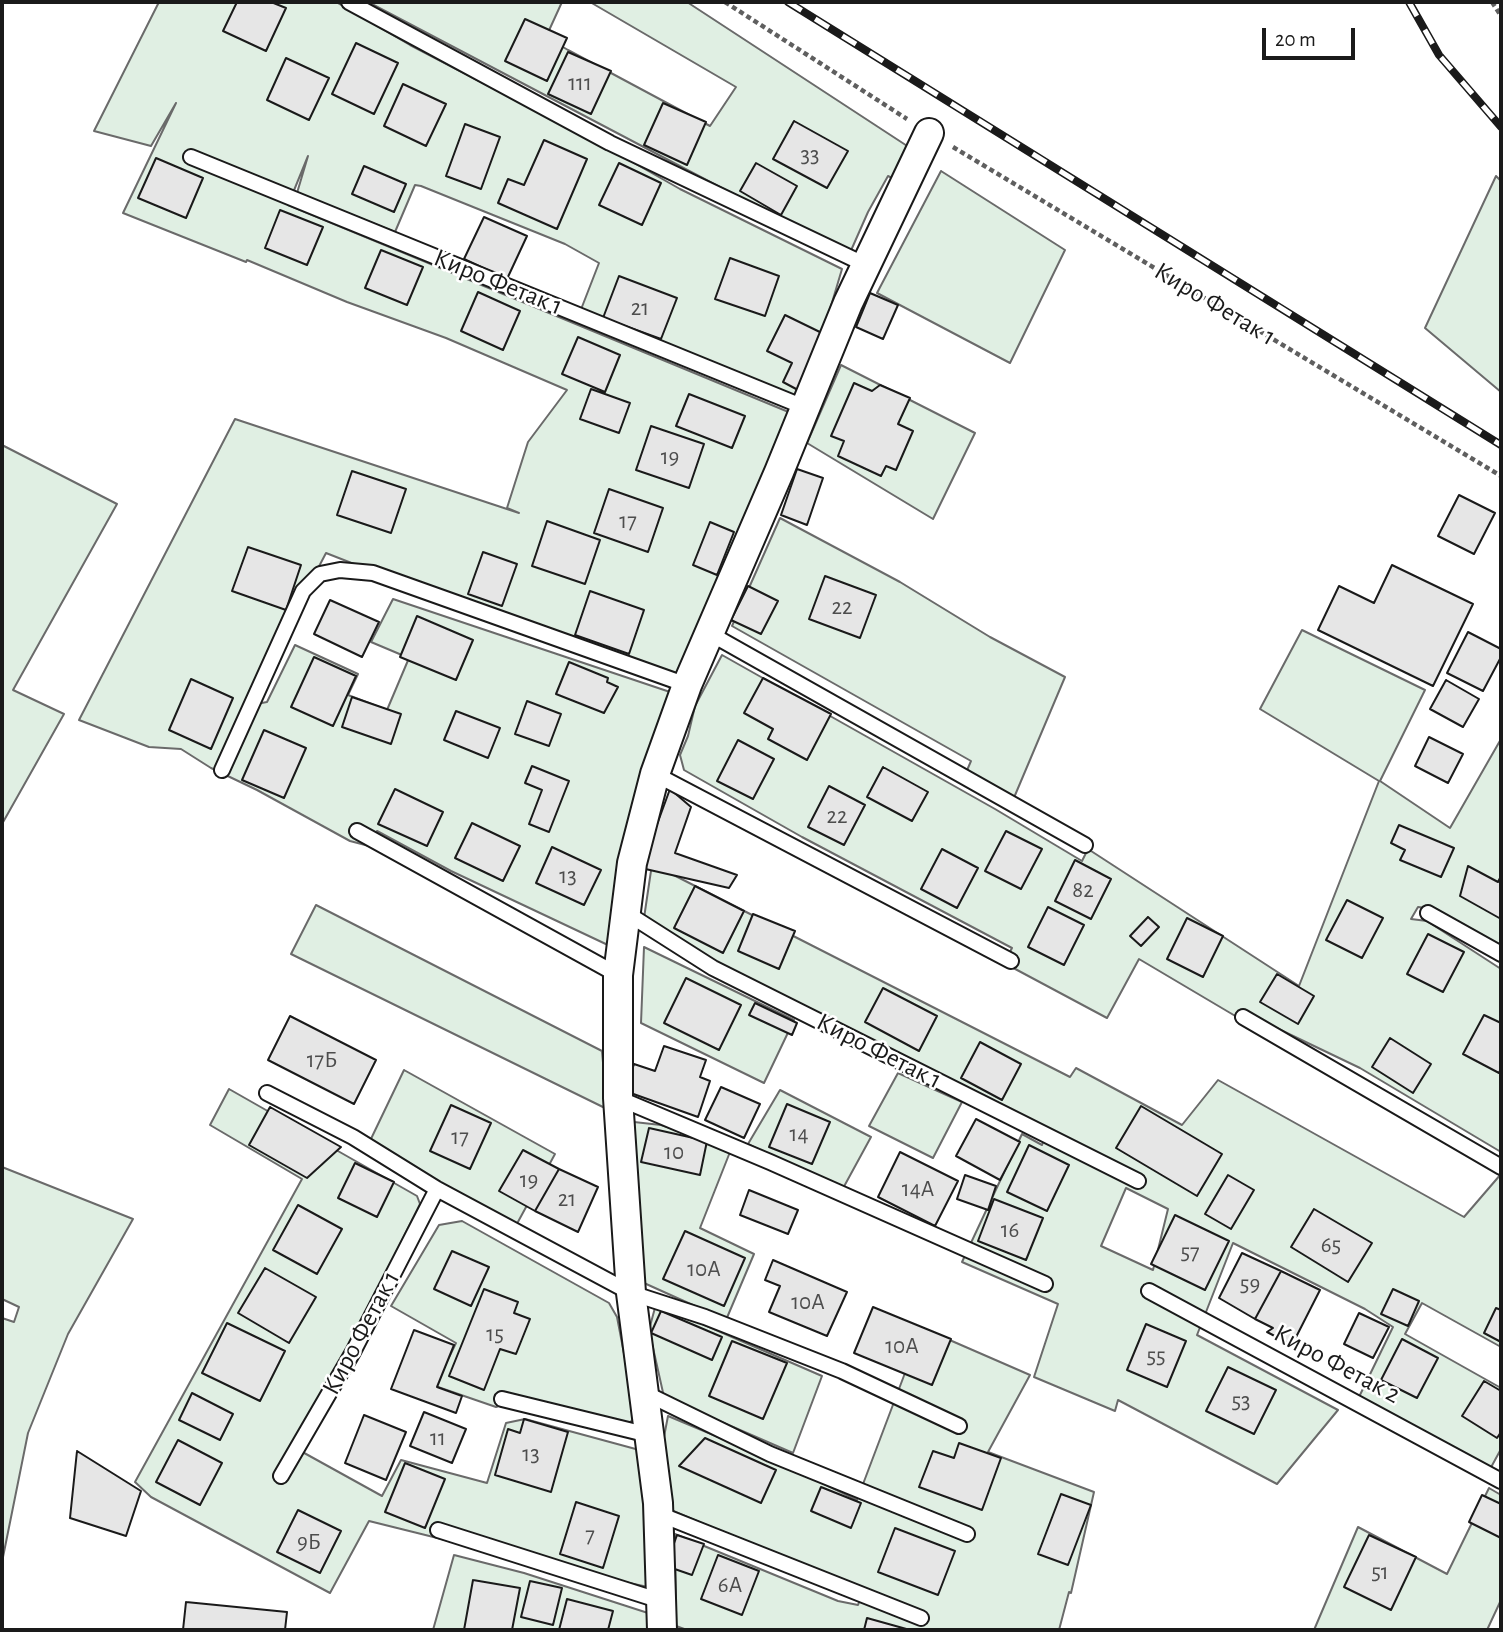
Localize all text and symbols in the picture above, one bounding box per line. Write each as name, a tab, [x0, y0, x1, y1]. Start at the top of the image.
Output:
scale bar	[1265, 14, 1358, 58]
text: 20 m	[1275, 29, 1316, 50]
house number: 111	[568, 69, 592, 97]
house number: 33	[801, 141, 819, 169]
street label: Киро Фетак 1	[429, 242, 567, 322]
street label: Киро Фетак 1	[1149, 256, 1281, 352]
house number: 21	[631, 294, 649, 322]
house number: 19	[661, 443, 679, 471]
house number: 17	[619, 507, 637, 535]
house number: 22	[832, 593, 852, 621]
house number: 22	[827, 802, 847, 830]
house number: 13	[559, 862, 577, 890]
house number: 82	[1072, 876, 1094, 904]
street label: Киро Фетак 1	[811, 1006, 947, 1096]
house number: 17Б	[307, 1046, 337, 1074]
house number: 14	[790, 1120, 808, 1148]
house number: 17	[451, 1123, 469, 1151]
house number: 10	[664, 1138, 684, 1166]
house number: 19	[520, 1166, 538, 1194]
house number: 14А	[902, 1175, 934, 1203]
house number: 21	[558, 1185, 576, 1213]
house number: 16	[1001, 1216, 1019, 1244]
house number: 65	[1321, 1231, 1341, 1259]
house number: 57	[1180, 1238, 1200, 1266]
house number: 10А	[687, 1255, 721, 1283]
street label: Киро Фетак 1	[315, 1266, 407, 1400]
house number: 59	[1240, 1270, 1260, 1298]
house number: 10А	[791, 1288, 825, 1316]
street label: Киро Фетак 2	[1268, 1318, 1406, 1410]
house number: 15	[486, 1320, 504, 1348]
house number: 10А	[885, 1332, 919, 1360]
house number: 55	[1146, 1342, 1166, 1370]
house number: 53	[1231, 1387, 1251, 1415]
house number: 11	[430, 1424, 446, 1452]
house number: 13	[522, 1440, 540, 1468]
house number: 7	[585, 1521, 595, 1549]
house number: 9Б	[297, 1528, 321, 1556]
house number: 51	[1371, 1558, 1389, 1586]
house number: 6А	[718, 1571, 742, 1599]

